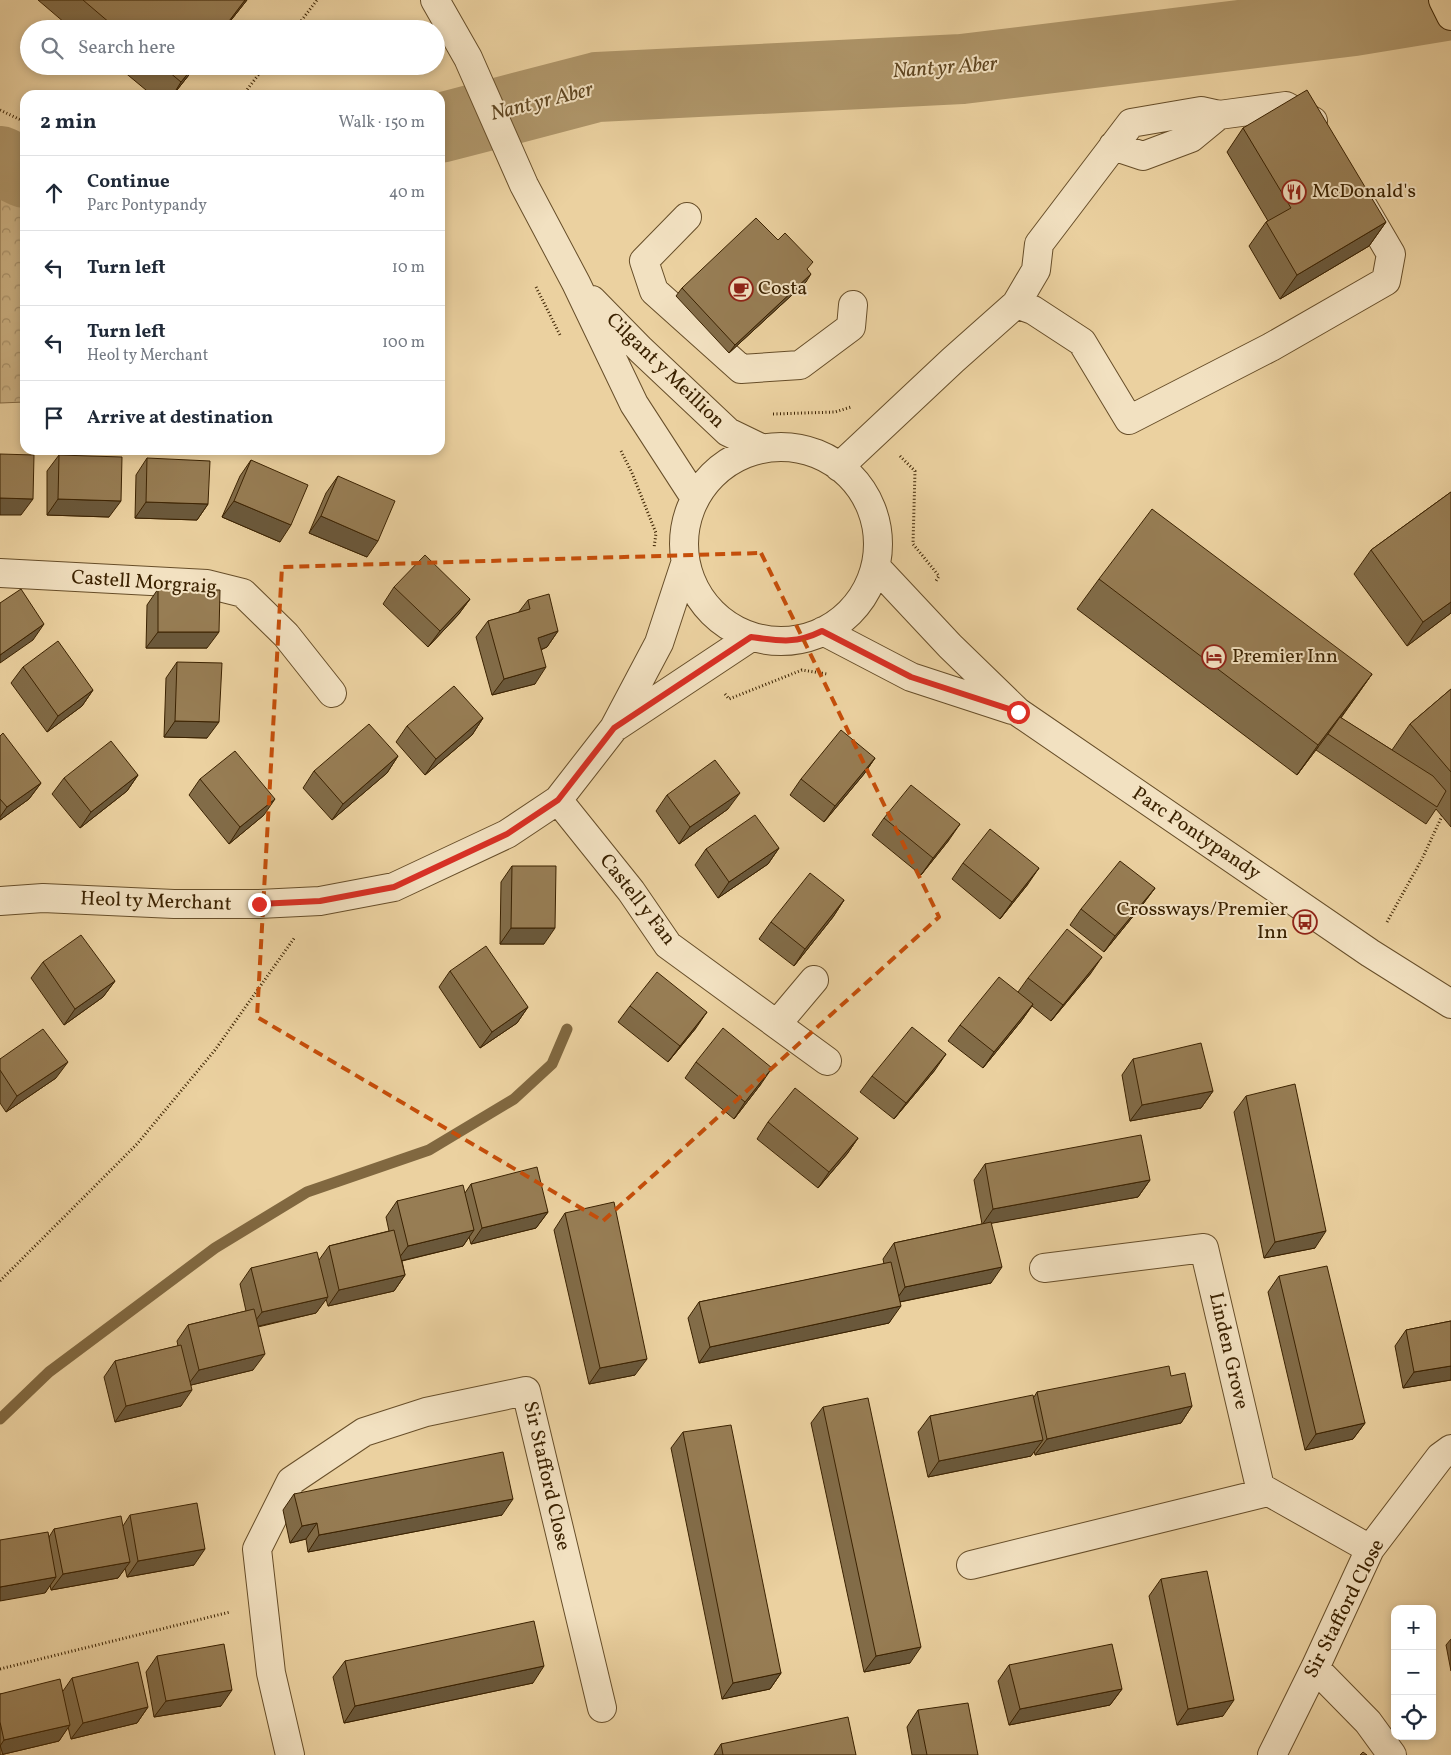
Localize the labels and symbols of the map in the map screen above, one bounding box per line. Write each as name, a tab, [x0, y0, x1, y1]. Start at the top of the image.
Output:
water label: Nant yr Aber	[892, 50, 999, 86]
water label: Nant yr Aber	[487, 75, 597, 129]
place label: McDonald's	[1312, 178, 1416, 206]
restaurant icon: McDonald's	[1281, 179, 1307, 205]
place label: Costa	[758, 275, 807, 303]
cafe icon: Costa	[728, 276, 754, 302]
street label: Cilgant y Meillion	[599, 307, 731, 435]
street label: Castell Morgraig	[70, 564, 218, 602]
place label: Premier Inn	[1232, 643, 1338, 671]
hotel icon: Premier Inn	[1201, 644, 1227, 670]
route start	[1007, 701, 1030, 724]
street label: Parc Pontypandy	[1126, 780, 1266, 888]
street label: Castell y Fan	[592, 848, 682, 952]
street label: Heol ty Merchant	[80, 885, 232, 919]
route end	[248, 893, 271, 916]
place label: Crossways/Premier Inn	[1117, 896, 1288, 947]
bus stop icon: Crossways/Premier Inn	[1292, 909, 1318, 935]
street label: Linden Grove	[1201, 1290, 1255, 1412]
street label: Sir Stafford Close	[515, 1398, 577, 1554]
street label: Sir Stafford Close	[1298, 1535, 1392, 1683]

